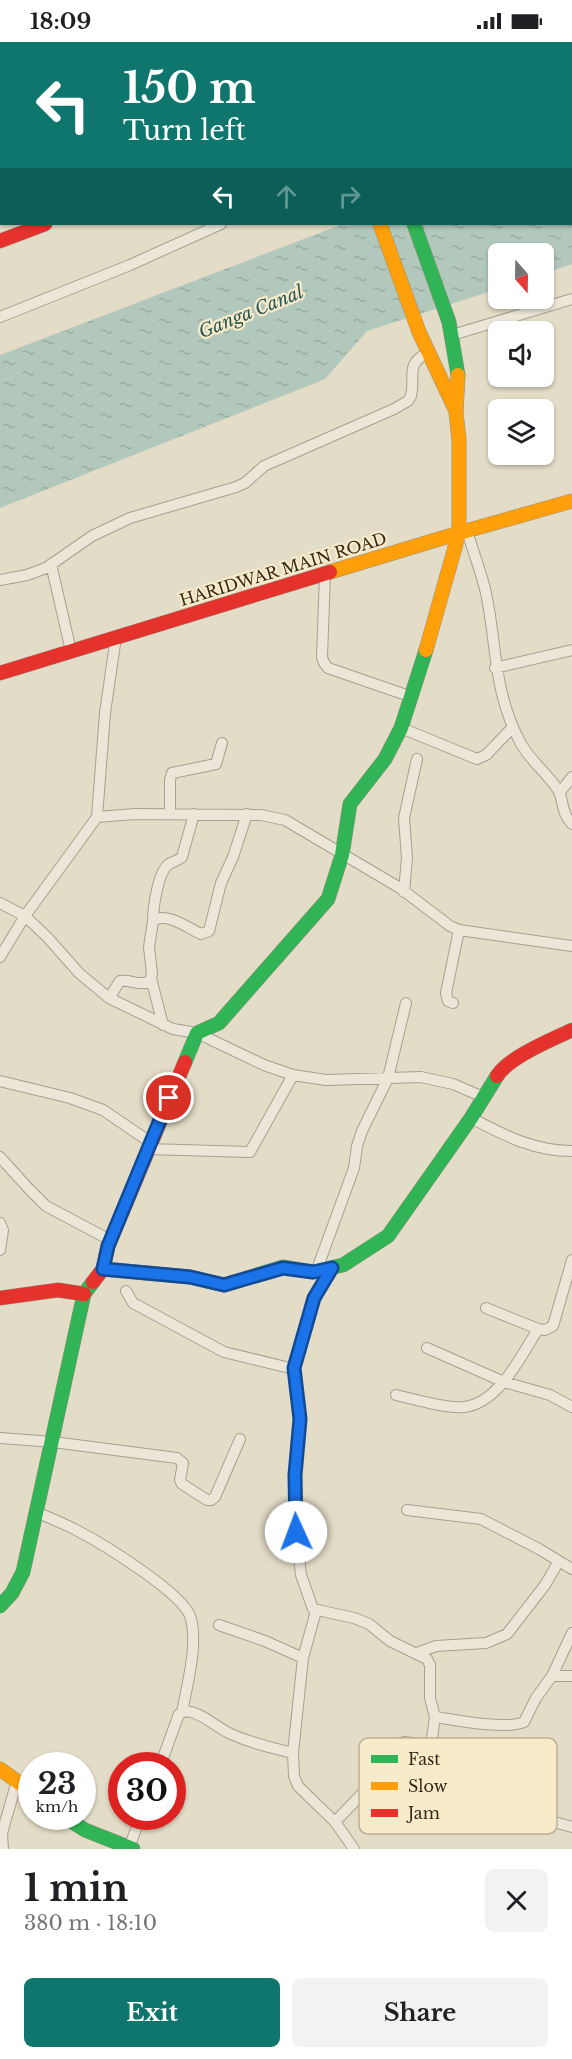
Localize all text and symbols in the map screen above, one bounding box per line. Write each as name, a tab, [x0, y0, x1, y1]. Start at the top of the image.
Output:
text: 18:09	[30, 8, 91, 35]
text: 150 m	[123, 62, 256, 114]
icon: left	[24, 66, 102, 144]
text: Turn left	[123, 114, 246, 147]
icon: left	[207, 180, 240, 213]
icon: ahead	[270, 180, 303, 213]
icon: right	[333, 180, 366, 213]
north arrow	[488, 243, 554, 309]
map controls	[488, 243, 554, 465]
water label: Ganga Canal	[195, 281, 307, 343]
button: sound	[488, 321, 554, 387]
button: layers	[488, 399, 554, 465]
street label: HARIDWAR MAIN ROAD	[177, 528, 389, 610]
pin	[143, 1072, 194, 1123]
icon: arrive	[152, 1081, 185, 1114]
position arrow	[264, 1500, 328, 1564]
legend	[359, 1738, 557, 1834]
text: Fast	[408, 1749, 440, 1769]
speed limit sign: 30	[108, 1752, 186, 1830]
text: 23	[38, 1765, 76, 1802]
text: Slow	[408, 1776, 448, 1796]
text: km/h	[36, 1797, 78, 1816]
text: Jam	[406, 1803, 440, 1823]
text: 1 min	[24, 1866, 128, 1911]
button: close	[485, 1869, 548, 1932]
text: 380 m · 18:10	[24, 1911, 157, 1935]
button: Exit	[24, 1978, 280, 2047]
button: Share	[292, 1978, 548, 2047]

